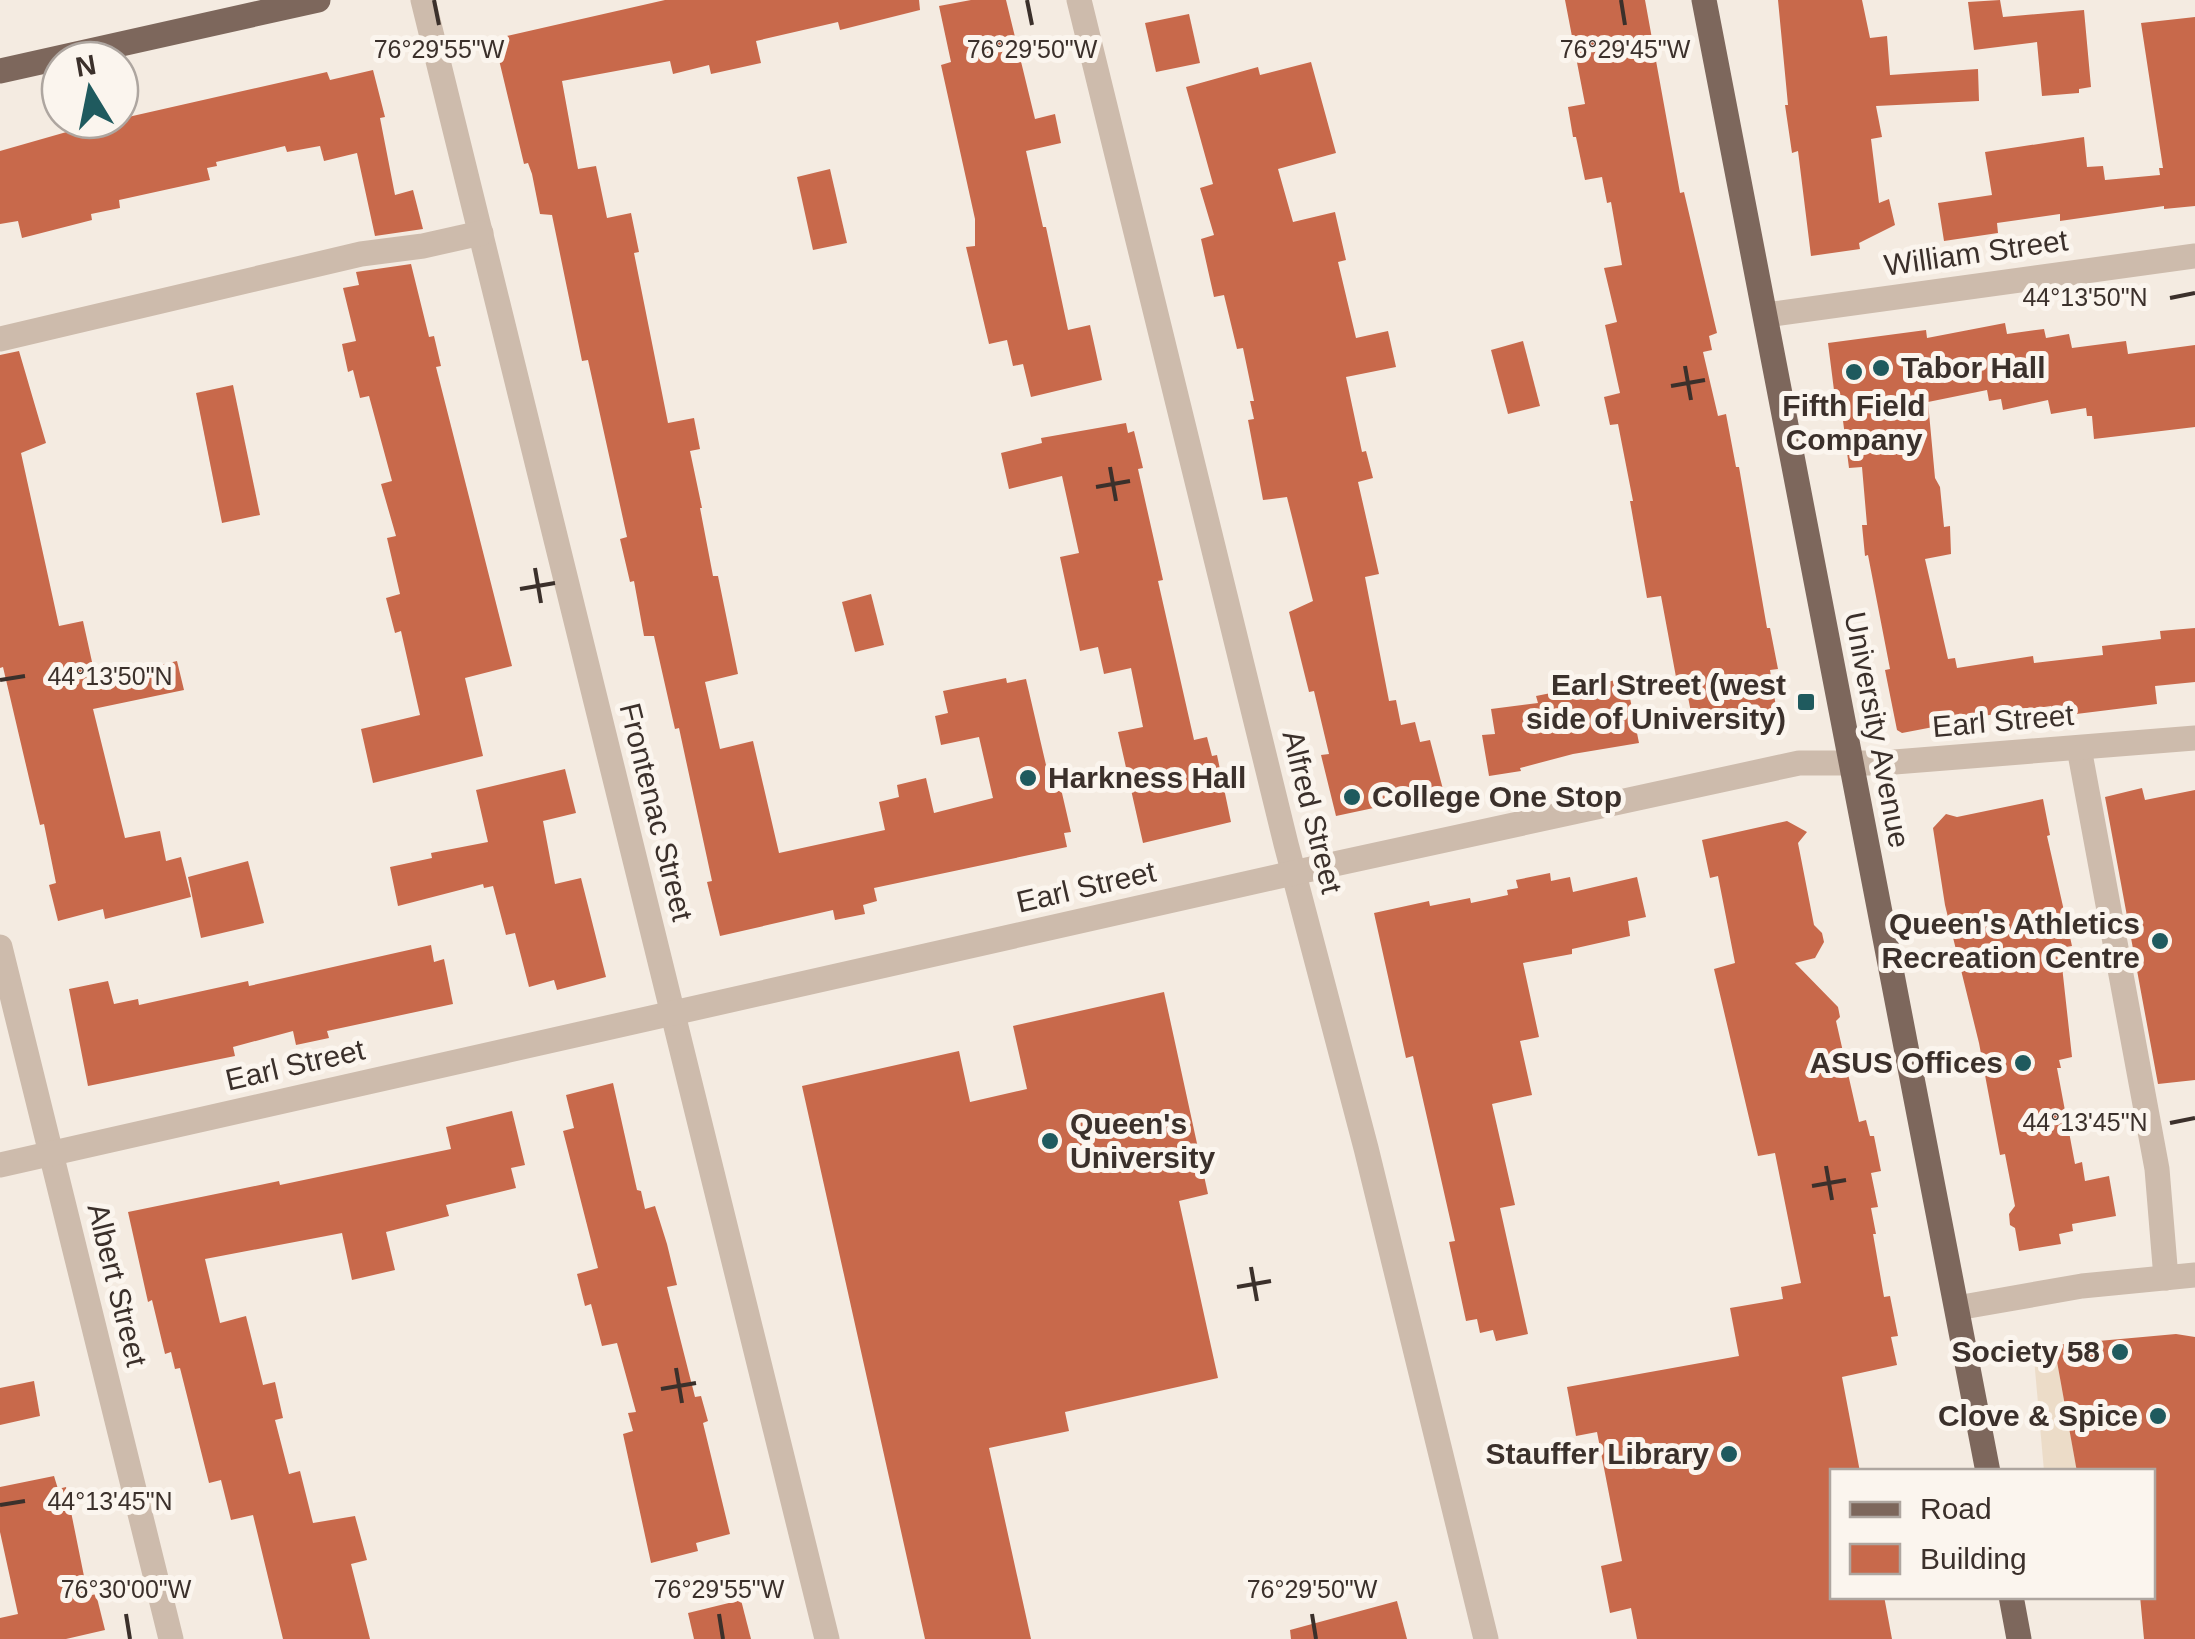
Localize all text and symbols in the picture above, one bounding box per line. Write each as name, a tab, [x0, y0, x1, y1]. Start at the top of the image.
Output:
text: 76°29'55"W	[374, 35, 505, 63]
text: 76°29'50"W	[967, 35, 1098, 63]
text: 76°29'45"W	[1560, 35, 1691, 63]
north arrow	[40, 40, 140, 140]
text: N	[73, 49, 98, 83]
street label: William Street	[1882, 223, 2070, 282]
text: 44°13'50"N	[2022, 283, 2148, 311]
place label: Tabor Hall	[1901, 351, 2045, 384]
marker: Tabor Hall	[1870, 357, 1892, 379]
marker: Fifth Field Company	[1843, 361, 1865, 383]
place label: Fifth Field Company	[1782, 389, 1926, 456]
street label: University Avenue	[1838, 609, 1917, 851]
text: 44°13'50"N	[47, 662, 173, 690]
place label: Earl Street (west side of University)	[1526, 668, 1786, 735]
marker: Earl Street (west side of University)	[1795, 691, 1817, 713]
street label: Earl Street	[1931, 698, 2076, 743]
street label: Frontenac Street	[613, 699, 700, 925]
street label: Alfred Street	[1276, 727, 1349, 897]
place label: Harkness Hall	[1048, 761, 1246, 794]
marker: Harkness Hall	[1017, 767, 1039, 789]
place label: College One Stop	[1372, 780, 1622, 813]
marker: College One Stop	[1341, 786, 1363, 808]
street label: Earl Street	[1013, 854, 1159, 919]
place label: Queen's Athletics Recreation Centre	[1882, 907, 2140, 974]
marker: Queen's Athletics Recreation Centre	[2149, 930, 2171, 952]
street label: Earl Street	[222, 1032, 368, 1097]
place label: ASUS Offices	[1810, 1046, 2003, 1079]
marker: ASUS Offices	[2012, 1052, 2034, 1074]
place label: Queen's University	[1070, 1107, 1215, 1174]
text: 44°13'45"N	[2022, 1108, 2148, 1136]
marker: Queen's University	[1039, 1130, 1061, 1152]
street label: Albert Street	[81, 1200, 154, 1370]
place label: Society 58	[1952, 1335, 2100, 1368]
marker: Society 58	[2109, 1341, 2131, 1363]
place label: Clove & Spice	[1938, 1399, 2138, 1432]
marker: Clove & Spice	[2147, 1405, 2169, 1427]
place label: Stauffer Library	[1486, 1437, 1709, 1470]
marker: Stauffer Library	[1718, 1443, 1740, 1465]
legend	[1830, 1469, 2155, 1599]
text: 44°13'45"N	[47, 1487, 173, 1515]
text: Road	[1920, 1492, 1992, 1525]
text: Building	[1920, 1542, 2027, 1575]
text: 76°30'00"W	[61, 1575, 192, 1603]
text: 76°29'55"W	[654, 1575, 785, 1603]
text: 76°29'50"W	[1247, 1575, 1378, 1603]

